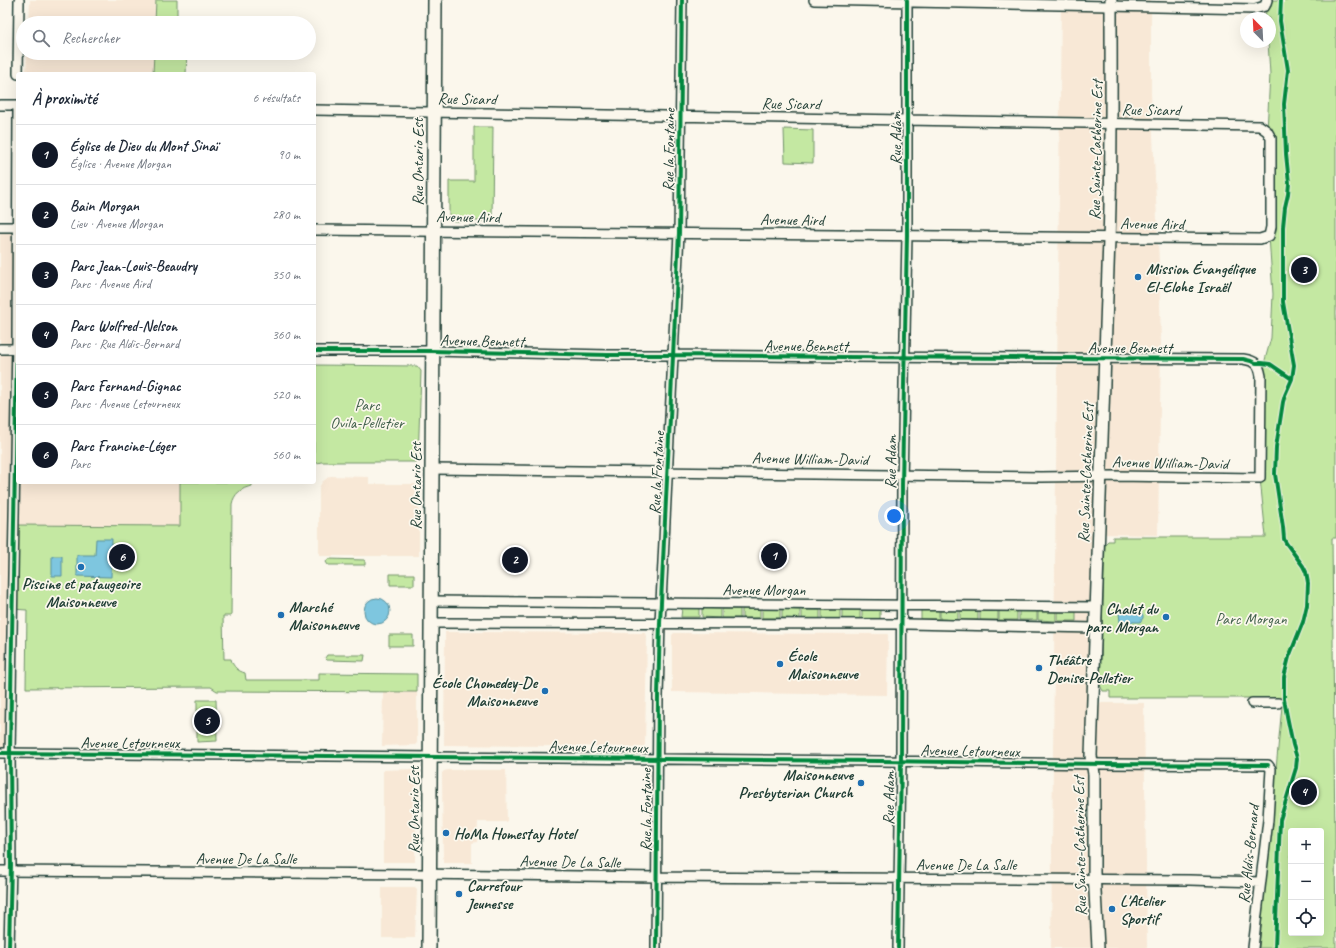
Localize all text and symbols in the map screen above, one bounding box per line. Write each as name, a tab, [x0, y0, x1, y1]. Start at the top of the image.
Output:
north arrow	[1240, 12, 1276, 48]
search box	[16, 16, 316, 60]
icon: search	[30, 27, 52, 49]
text: Rechercher	[62, 29, 120, 48]
street label: Rue Sainte-Catherine Est	[1085, 77, 1107, 220]
text: À proximité	[32, 88, 97, 109]
street label: Rue Sicard	[438, 88, 499, 110]
text: 6 résultats	[252, 90, 300, 106]
street label: Rue Sicard	[762, 93, 823, 115]
street label: Rue Sicard	[1122, 99, 1183, 121]
street label: Rue la Fontaine	[658, 106, 680, 192]
street label: Rue Adam	[886, 110, 906, 165]
street label: Rue Ontario Est	[408, 117, 428, 206]
text: Église de Dieu du Mont Sinaï	[70, 137, 218, 156]
text: 1	[42, 147, 48, 163]
text: 90 m	[278, 147, 300, 163]
text: Église · Avenue Morgan	[70, 156, 171, 172]
text: Bain Morgan	[70, 197, 139, 216]
street label: Avenue Aird	[436, 206, 503, 228]
text: 2	[42, 207, 48, 223]
text: 280 m	[272, 207, 300, 223]
street label: Avenue Aird	[760, 209, 827, 231]
street label: Avenue Aird	[1120, 213, 1187, 235]
text: Lieu · Avenue Morgan	[70, 216, 163, 232]
pin: 3	[1291, 255, 1317, 285]
text: Parc Jean-Louis-Beaudry	[70, 257, 197, 276]
place label: Mission Évangélique El-Elohe Israël	[1146, 259, 1257, 297]
text: 3	[42, 267, 48, 283]
text: 350 m	[272, 267, 300, 283]
marker: Mission Évangélique El-Elohe Israël	[1133, 272, 1143, 282]
text: Parc · Avenue Aird	[70, 276, 151, 292]
text: Parc Wolfred-Nelson	[70, 317, 177, 336]
text: 4	[42, 327, 48, 343]
text: 360 m	[272, 327, 300, 343]
street label: Avenue Bennett	[440, 330, 527, 352]
text: Parc · Rue Aldis-Bernard	[70, 336, 179, 352]
street label: Avenue Bennett	[764, 336, 851, 356]
street label: Avenue Bennett	[1088, 338, 1175, 358]
text: Parc Fernand-Gignac	[70, 377, 181, 396]
text: 5	[42, 387, 48, 403]
text: 520 m	[272, 387, 300, 403]
park label: Parc Ovila-Pelletier	[330, 395, 406, 433]
text: Parc · Avenue Letourneux	[70, 396, 180, 412]
street label: Rue Sainte-Catherine Est	[1074, 400, 1099, 543]
street label: Rue la Fontaine	[645, 429, 669, 515]
street label: Rue Adam	[881, 434, 901, 489]
text: Parc Francine-Léger	[70, 437, 175, 456]
street label: Rue Ontario Est	[406, 441, 426, 530]
text: 6	[42, 447, 48, 463]
text: 560 m	[272, 447, 300, 463]
street label: Avenue William-David	[752, 448, 871, 470]
street label: Avenue William-David	[1112, 452, 1231, 474]
text: Parc	[70, 456, 90, 472]
your location	[884, 506, 904, 526]
pin: 1	[761, 541, 787, 571]
pin: 6	[109, 542, 135, 572]
pin: 2	[502, 545, 528, 575]
marker: Piscine et pataugeoire Maisonneuve	[76, 562, 86, 572]
place label: Piscine et pataugeoire Maisonneuve	[22, 574, 142, 612]
street label: Avenue Morgan	[723, 580, 806, 600]
place label: Marché Maisonneuve	[289, 597, 361, 635]
place label: Chalet du parc Morgan	[1086, 599, 1160, 637]
park label: Parc Morgan	[1215, 609, 1287, 629]
marker: Marché Maisonneuve	[276, 610, 286, 620]
marker: Chalet du parc Morgan	[1161, 612, 1171, 622]
place label: École Maisonneuve	[788, 646, 860, 684]
place label: Théâtre Denise-Pelletier	[1047, 650, 1134, 688]
marker: École Maisonneuve	[775, 659, 785, 669]
marker: Théâtre Denise-Pelletier	[1034, 663, 1044, 673]
place label: École Chomedey-De Maisonneuve	[432, 673, 539, 711]
marker: École Chomedey-De Maisonneuve	[540, 686, 550, 696]
pin: 5	[194, 706, 220, 736]
street label: Avenue Letourneux	[80, 733, 181, 753]
street label: Avenue Letourneux	[548, 736, 649, 758]
street label: Avenue Letourneux	[920, 740, 1021, 762]
street label: Rue Ontario Est	[404, 765, 424, 854]
place label: Maisonneuve Presbyterian Church	[738, 765, 855, 803]
street label: Rue la Fontaine	[636, 767, 656, 852]
street label: Rue Adam	[879, 770, 899, 825]
street label: Rue Sainte-Catherine Est	[1069, 773, 1091, 916]
pin: 4	[1291, 777, 1317, 807]
marker: Maisonneuve Presbyterian Church	[856, 778, 866, 788]
street label: Rue Aldis-Bernard	[1234, 801, 1264, 904]
place label: HoMa Homestay Hotel	[454, 824, 579, 844]
marker: HoMa Homestay Hotel	[441, 828, 451, 838]
map controls	[1288, 828, 1324, 936]
button: +	[1288, 828, 1324, 864]
street label: Avenue De La Salle	[196, 849, 298, 869]
street label: Avenue De La Salle	[519, 851, 622, 873]
street label: Avenue De La Salle	[916, 855, 1018, 875]
button: −	[1288, 864, 1324, 900]
place label: Carrefour Jeunesse	[466, 876, 523, 914]
marker: Carrefour Jeunesse	[454, 889, 464, 899]
place label: L'Atelier Sportif	[1120, 891, 1167, 929]
button: locate	[1288, 900, 1324, 936]
marker: L'Atelier Sportif	[1107, 904, 1117, 914]

